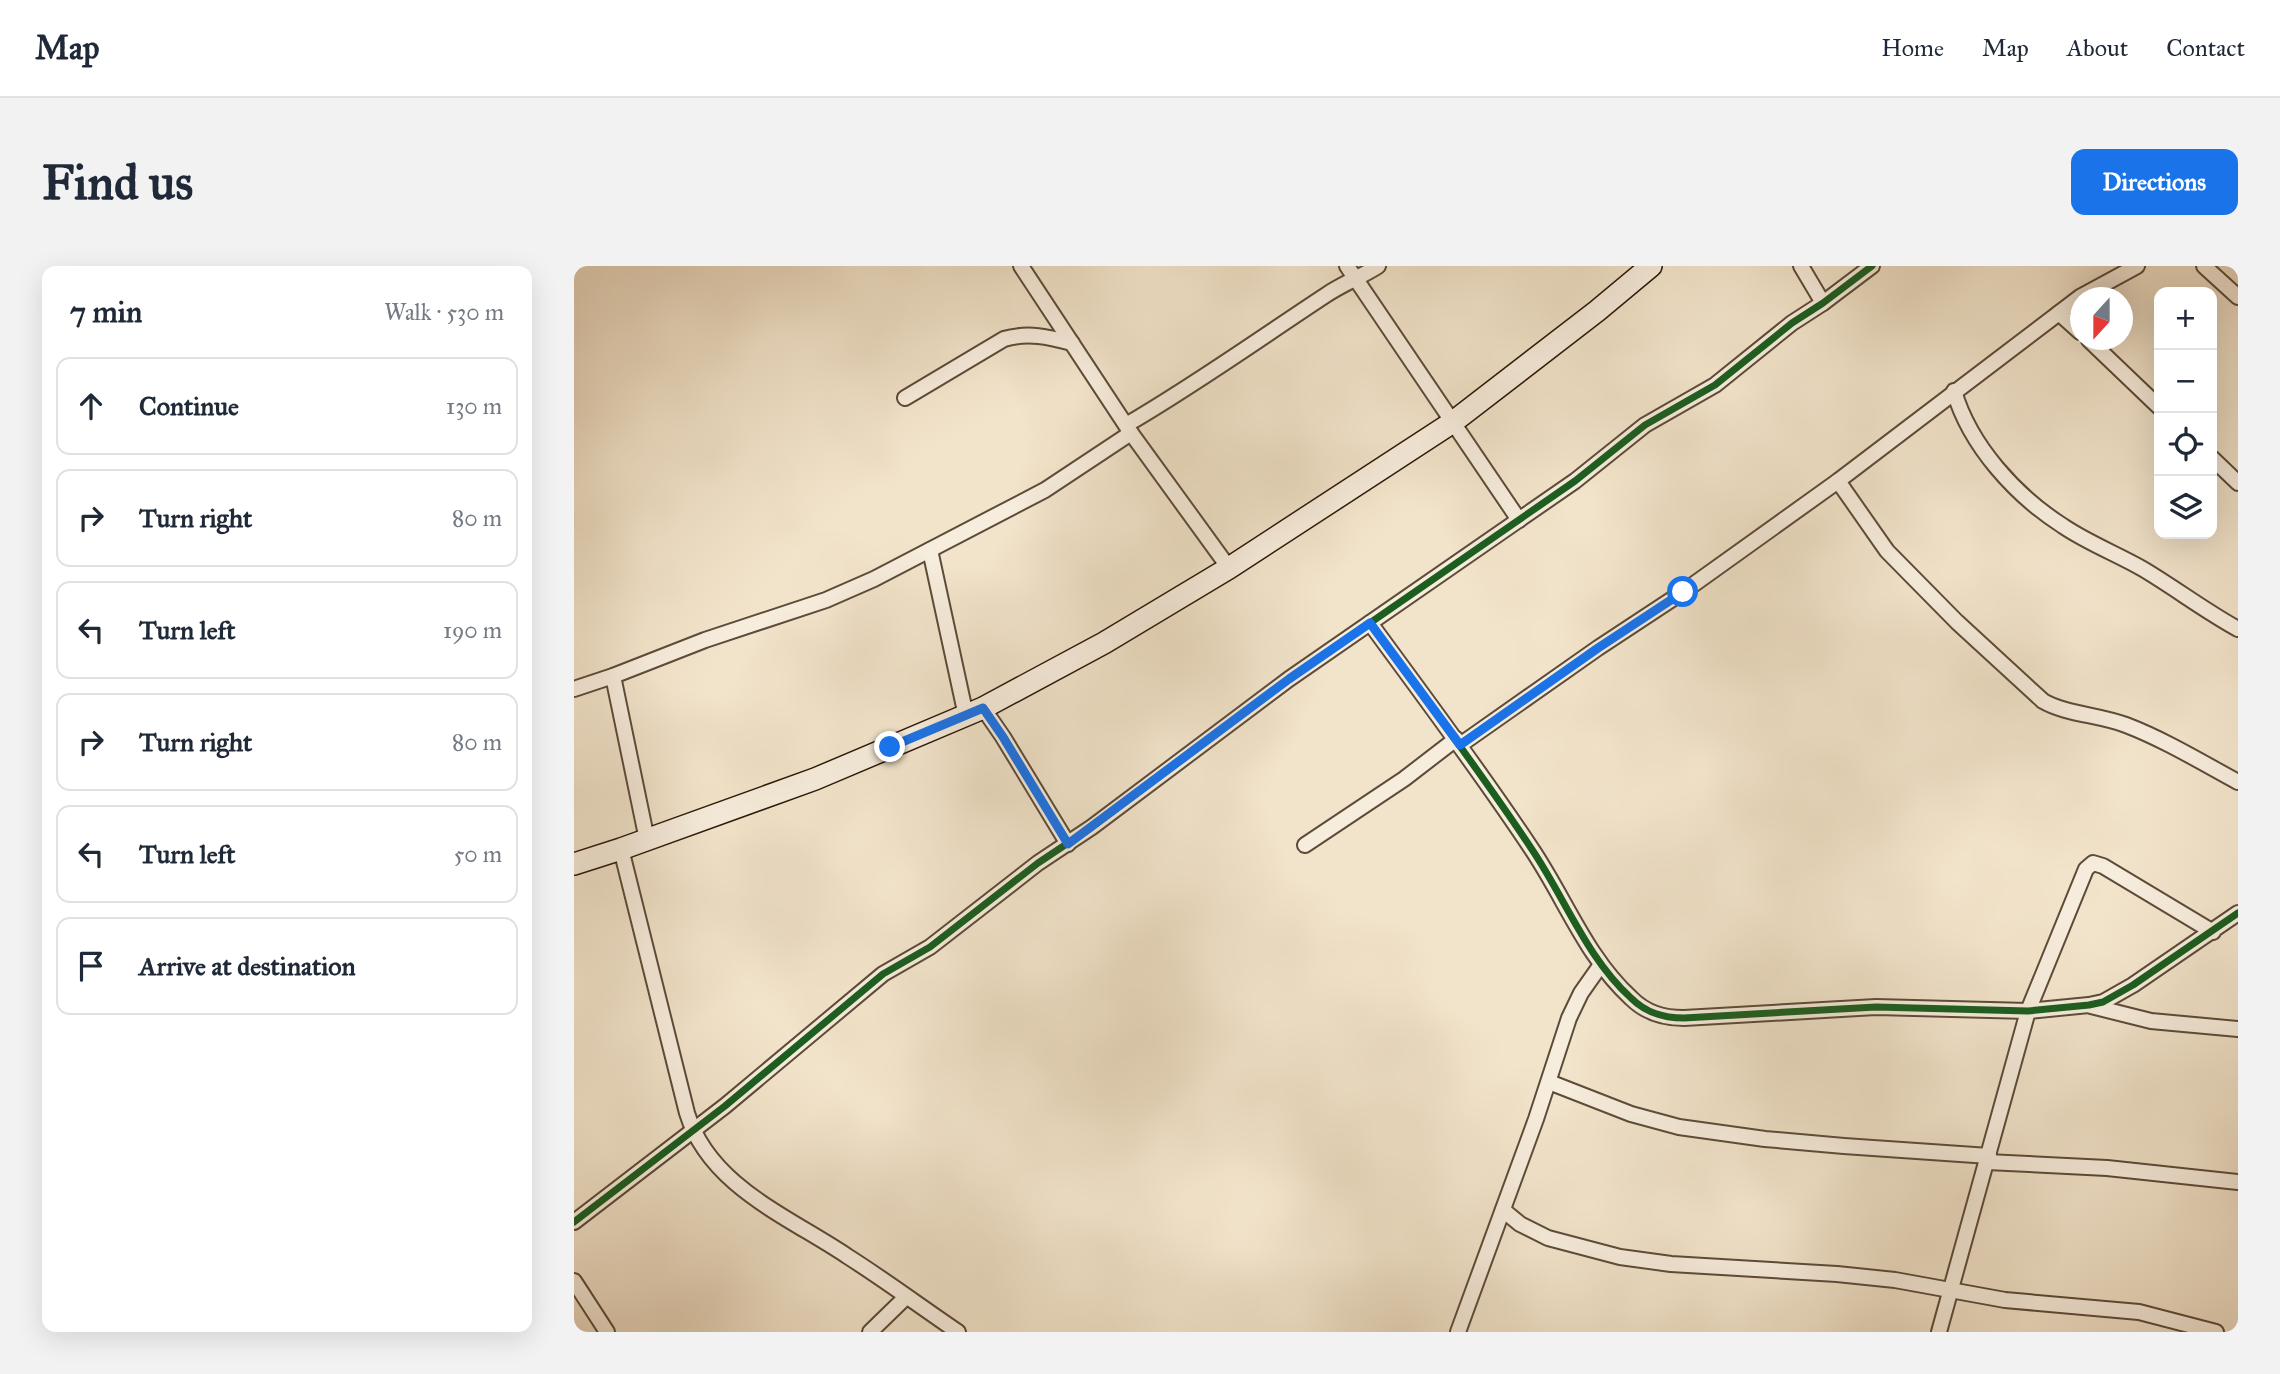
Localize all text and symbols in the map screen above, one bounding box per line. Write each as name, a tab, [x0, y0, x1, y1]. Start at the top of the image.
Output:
text: Map	[35, 28, 99, 68]
text: Home	[1881, 33, 1944, 63]
text: Map	[1982, 33, 2029, 63]
text: About	[2067, 33, 2128, 63]
text: Contact	[2166, 33, 2245, 63]
button: Directions	[2071, 149, 2238, 215]
text: Find us	[42, 153, 193, 212]
north arrow	[2070, 287, 2133, 350]
map controls	[2154, 287, 2217, 539]
button: +	[2154, 287, 2217, 350]
text: 7 min	[70, 294, 142, 330]
text: Walk · 530 m	[384, 298, 504, 326]
button: −	[2154, 350, 2217, 413]
icon: ahead	[72, 387, 110, 425]
text: Continue	[139, 390, 239, 422]
text: 130 m	[446, 392, 502, 420]
button: locate	[2154, 413, 2217, 476]
button: layers	[2154, 476, 2217, 539]
icon: right	[72, 499, 110, 537]
text: Turn right	[139, 502, 252, 534]
text: 80 m	[452, 504, 502, 532]
route start	[1667, 576, 1698, 607]
icon: left	[72, 611, 110, 649]
text: Turn left	[139, 614, 235, 646]
text: 190 m	[443, 616, 502, 644]
icon: right	[72, 723, 110, 761]
text: Turn right	[139, 726, 252, 758]
text: 80 m	[452, 728, 502, 756]
route end	[874, 731, 905, 762]
icon: left	[72, 835, 110, 873]
text: Turn left	[139, 838, 235, 870]
text: 50 m	[454, 840, 502, 868]
icon: arrive	[72, 947, 110, 985]
text: Arrive at destination	[139, 950, 356, 982]

